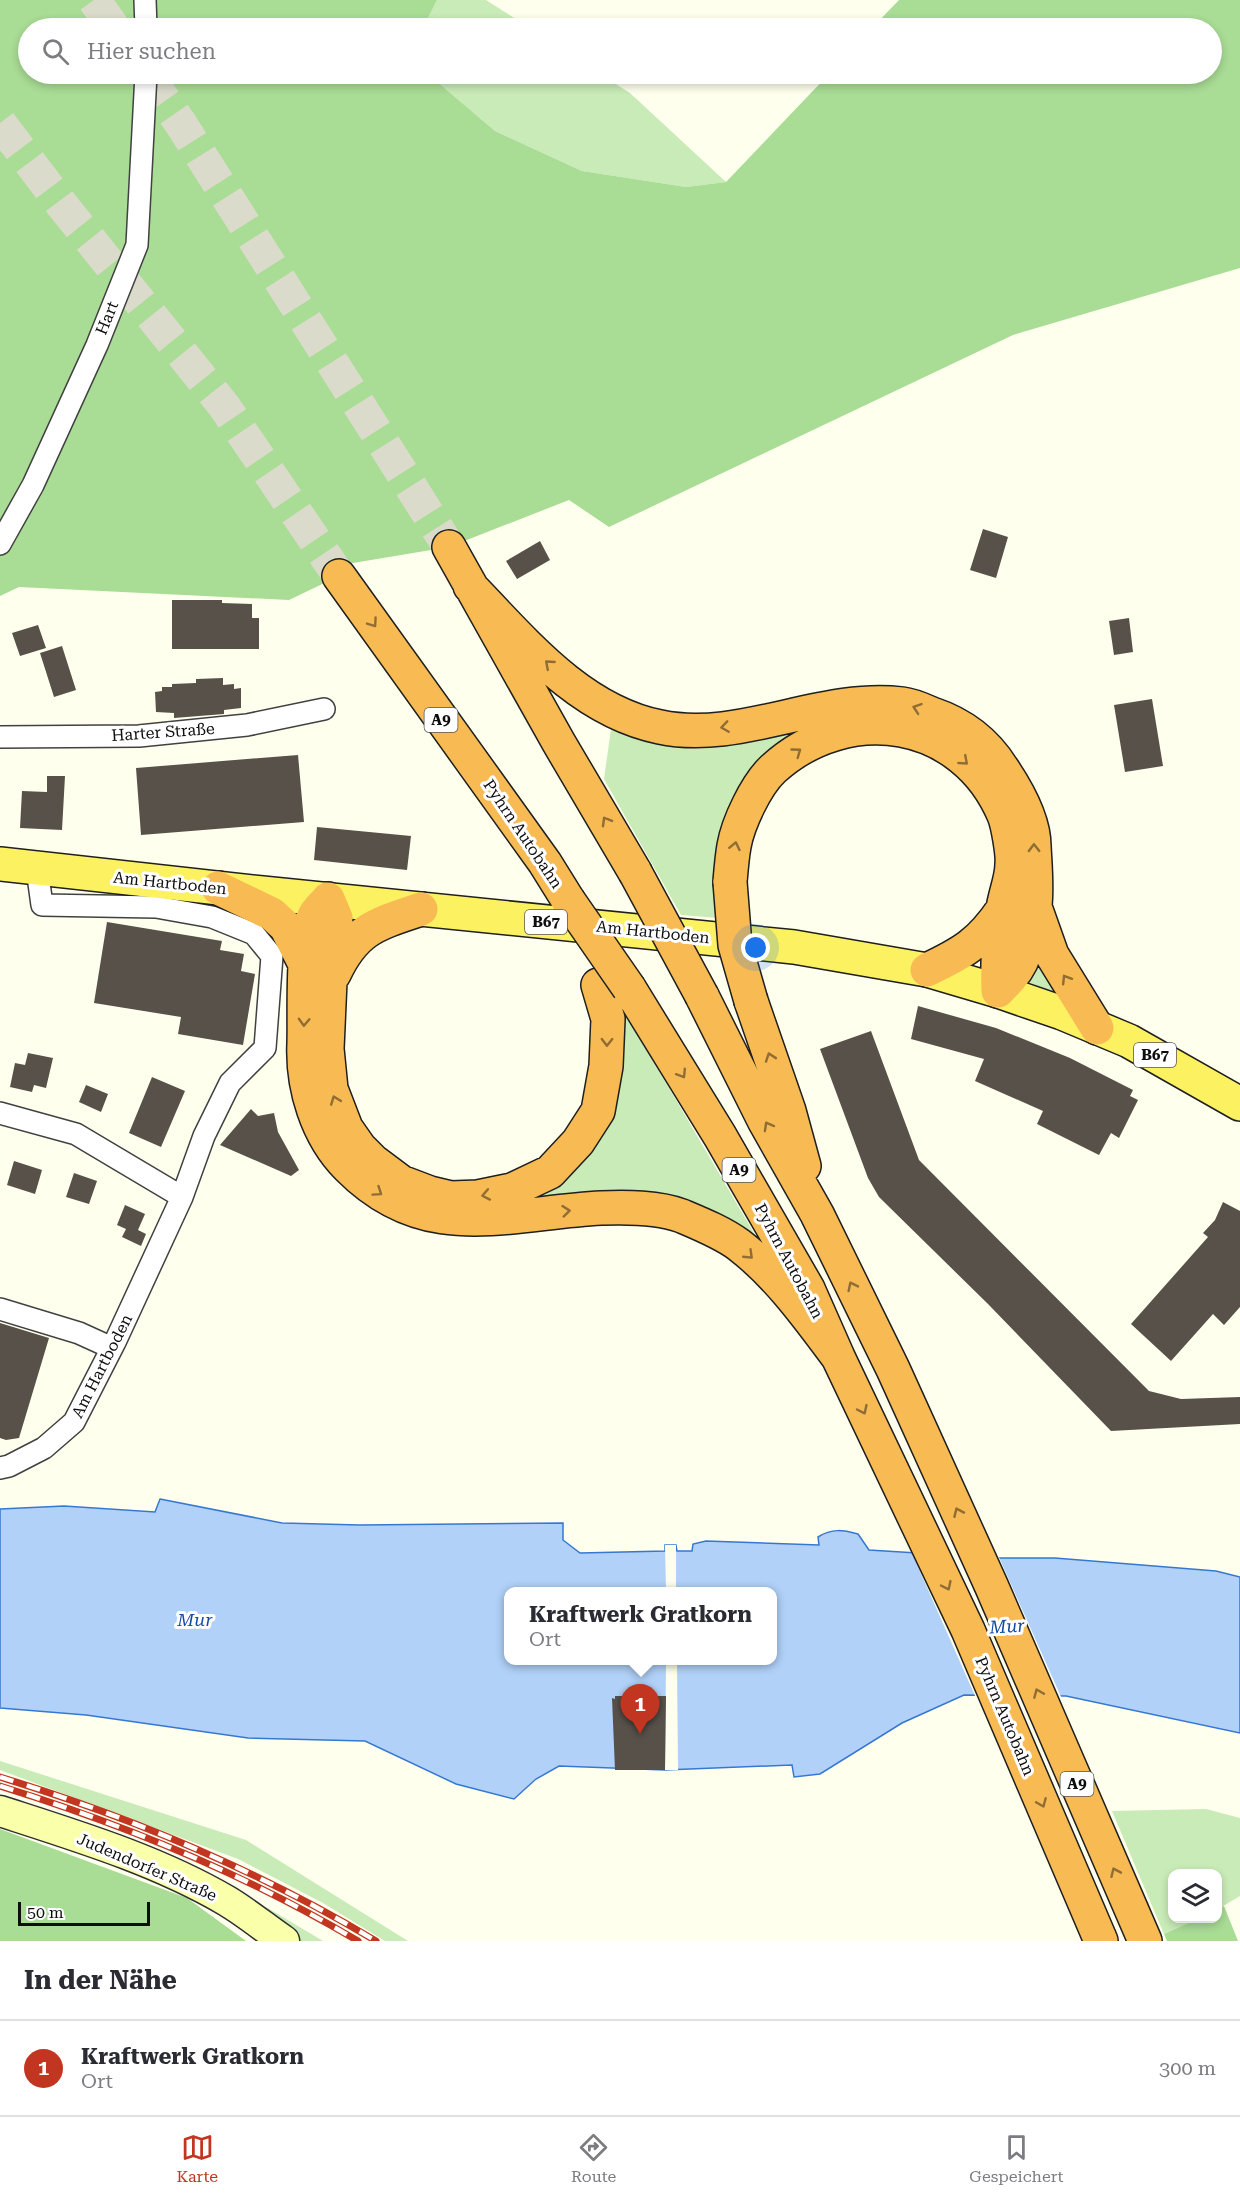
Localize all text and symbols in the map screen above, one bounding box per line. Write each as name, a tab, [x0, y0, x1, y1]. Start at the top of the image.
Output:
search box	[18, 18, 1222, 84]
icon: search	[39, 35, 72, 68]
text: Hier suchen	[87, 39, 216, 64]
street label: Hart	[92, 298, 122, 338]
one-way arrow	[366, 617, 377, 628]
one-way arrow	[545, 660, 556, 671]
one-way arrow	[912, 703, 923, 716]
road number: A9	[424, 708, 458, 732]
street label: Harter Straße	[111, 719, 216, 745]
one-way arrow	[720, 721, 729, 733]
one-way arrow	[791, 748, 802, 759]
one-way arrow	[957, 753, 968, 764]
street label: Pyhrn Autobahn	[479, 776, 567, 892]
one-way arrow	[602, 817, 613, 828]
one-way arrow	[728, 841, 741, 851]
one-way arrow	[1028, 844, 1041, 853]
street label: Am Hartboden	[112, 868, 228, 898]
road number: B67	[525, 910, 567, 934]
street label: Am Hartboden	[595, 917, 711, 947]
your location	[741, 933, 770, 962]
one-way arrow	[1061, 975, 1073, 985]
one-way arrow	[298, 1018, 311, 1027]
one-way arrow	[601, 1038, 613, 1047]
road number: B67	[1134, 1043, 1176, 1067]
one-way arrow	[765, 1052, 778, 1063]
one-way arrow	[674, 1068, 686, 1078]
one-way arrow	[330, 1096, 342, 1107]
one-way arrow	[764, 1122, 775, 1133]
road number: A9	[722, 1158, 756, 1182]
one-way arrow	[371, 1185, 382, 1196]
one-way arrow	[481, 1188, 491, 1201]
street label: Pyhrn Autobahn	[751, 1200, 827, 1322]
one-way arrow	[562, 1205, 571, 1218]
one-way arrow	[743, 1248, 753, 1259]
one-way arrow	[848, 1281, 860, 1292]
street label: Am Hartboden	[68, 1311, 136, 1421]
one-way arrow	[855, 1403, 867, 1414]
one-way arrow	[953, 1507, 965, 1518]
one-way arrow	[939, 1579, 951, 1590]
popup	[504, 1587, 777, 1665]
text: Kraftwerk Gratkorn	[529, 1602, 752, 1627]
water label: Mur	[176, 1609, 213, 1630]
water label: Mur	[988, 1615, 1026, 1637]
text: Ort	[529, 1627, 561, 1651]
street label: Pyhrn Autobahn	[971, 1654, 1039, 1778]
pin: 1	[620, 1684, 660, 1734]
one-way arrow	[1033, 1689, 1045, 1700]
road number: A9	[1060, 1772, 1094, 1796]
one-way arrow	[1035, 1797, 1047, 1808]
street label: Judendorfer Straße	[74, 1829, 220, 1905]
one-way arrow	[1110, 1867, 1122, 1878]
map controls	[1168, 1869, 1222, 1923]
button: layers	[1168, 1869, 1222, 1923]
scale bar	[18, 1899, 150, 1926]
text: 50 m	[27, 1903, 64, 1922]
text: In der Nähe	[24, 1965, 177, 1995]
text: Kraftwerk Gratkorn	[81, 2044, 304, 2069]
text: 1	[38, 2056, 49, 2080]
text: 300 m	[1159, 2056, 1216, 2080]
text: Ort	[81, 2069, 113, 2093]
tab: Karte	[176, 2131, 218, 2186]
tab: Route	[571, 2131, 616, 2186]
tab: Gespeichert	[969, 2131, 1063, 2186]

